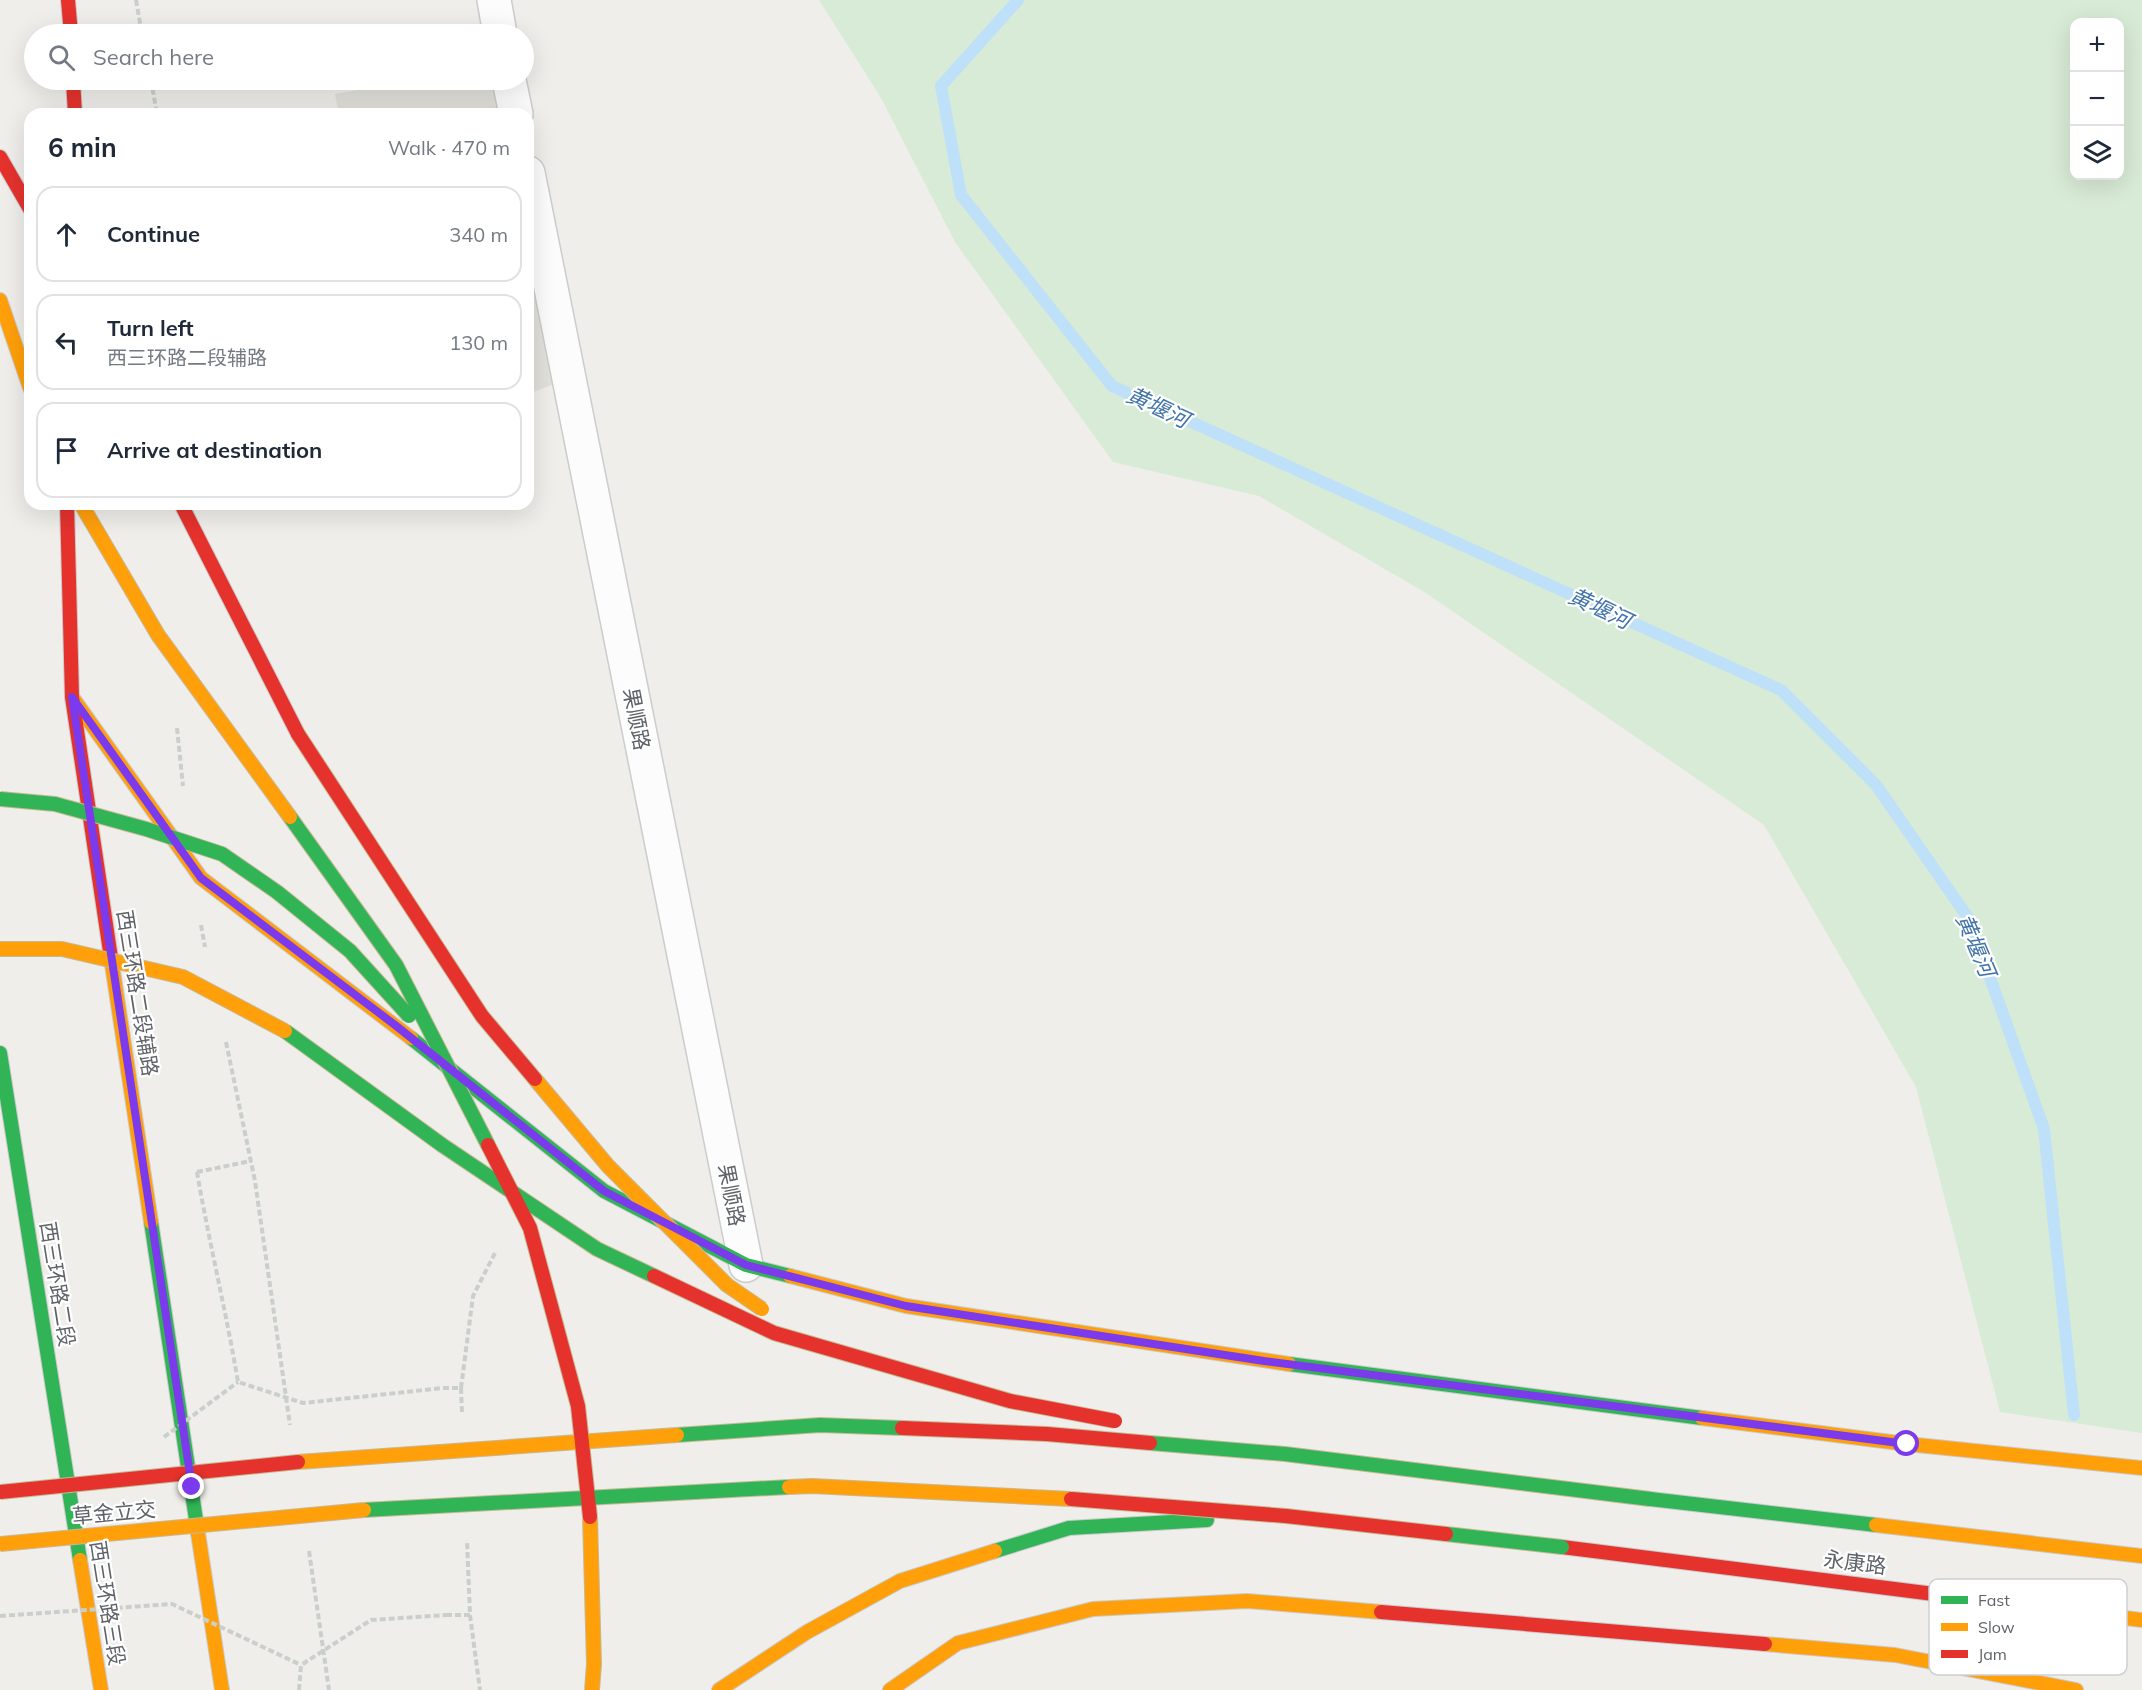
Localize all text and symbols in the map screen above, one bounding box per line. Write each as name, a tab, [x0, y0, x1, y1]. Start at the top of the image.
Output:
map controls	[2070, 18, 2124, 180]
button: +	[2070, 18, 2124, 72]
search box	[24, 24, 534, 90]
icon: search	[45, 41, 78, 74]
text: Search here	[93, 43, 214, 71]
button: −	[2070, 72, 2124, 126]
button: layers	[2070, 126, 2124, 180]
text: 6 min	[48, 131, 117, 164]
text: Walk · 470 m	[388, 135, 510, 160]
icon: ahead	[50, 218, 83, 251]
text: Continue	[107, 220, 200, 248]
text: 340 m	[449, 222, 508, 247]
text: Turn left	[107, 314, 194, 342]
icon: left	[50, 326, 83, 359]
text: 130 m	[449, 330, 508, 355]
text: 西三环路二段辅路	[107, 345, 267, 370]
water label: 黄堰河	[1122, 380, 1197, 435]
icon: arrive	[50, 434, 83, 467]
text: Arrive at destination	[107, 436, 322, 464]
water label: 黄堰河	[1564, 581, 1639, 636]
street label: 果顺路	[618, 686, 656, 752]
street label: 西三环路二段辅路	[112, 908, 164, 1078]
water label: 黄堰河	[1950, 909, 2003, 985]
street label: 果顺路	[713, 1162, 751, 1228]
street label: 西三环路二段	[35, 1220, 81, 1348]
route start	[1893, 1430, 1919, 1456]
route end	[178, 1473, 204, 1499]
street label: 草金立交	[71, 1495, 157, 1529]
street label: 西三环路三段	[85, 1539, 131, 1667]
street label: 永康路	[1822, 1545, 1888, 1579]
legend	[1929, 1579, 2127, 1675]
text: Fast	[1978, 1590, 2010, 1610]
text: Slow	[1978, 1617, 2015, 1637]
text: Jam	[1978, 1644, 2007, 1664]

